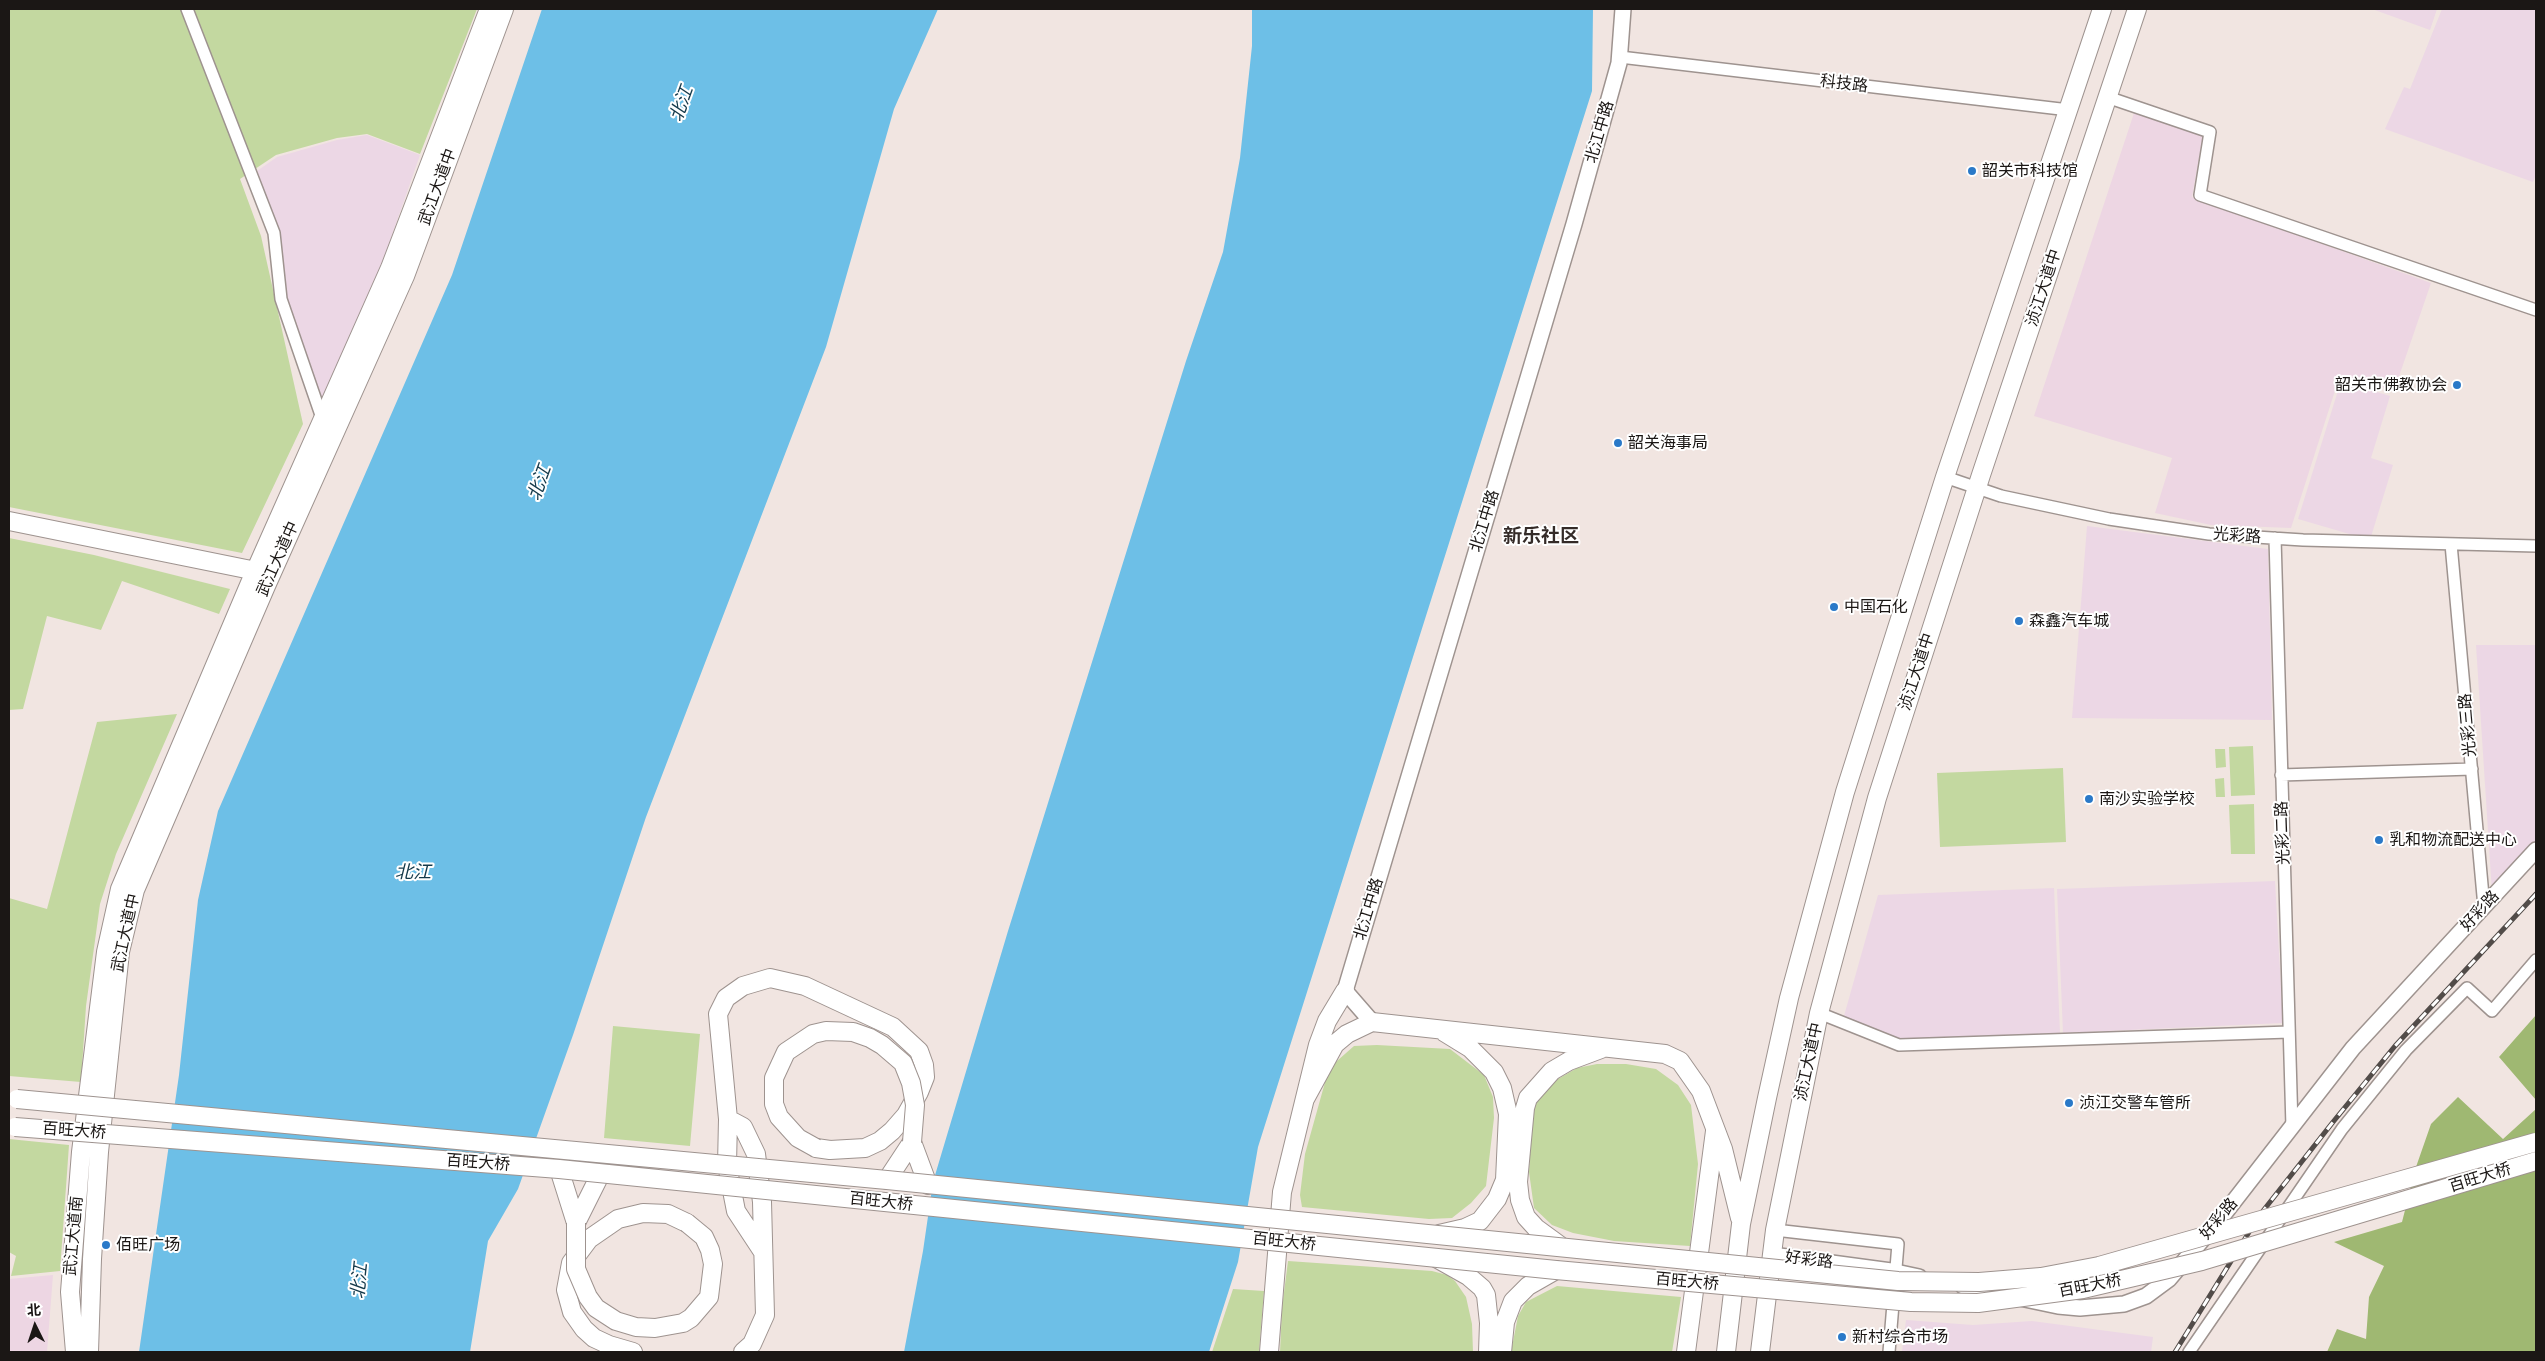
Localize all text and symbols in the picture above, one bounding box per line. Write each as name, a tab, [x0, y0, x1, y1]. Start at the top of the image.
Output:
street label: 科技路	[1819, 72, 1869, 96]
water label: 北江	[666, 83, 698, 125]
street label: 北江中路	[1582, 99, 1618, 165]
street label: 武江大道中	[415, 146, 461, 228]
place label: 韶关市科技馆	[1982, 161, 2078, 181]
marker: 韶关市科技馆	[1966, 165, 1978, 177]
street label: 浈江大道中	[2023, 247, 2065, 329]
place label: 韶关市佛教协会	[2335, 375, 2447, 395]
marker: 韶关市佛教协会	[2451, 379, 2463, 391]
place label: 韶关海事局	[1628, 433, 1708, 453]
marker: 韶关海事局	[1612, 437, 1624, 449]
water label: 北江	[524, 462, 556, 504]
street label: 北江中路	[1466, 488, 1504, 554]
street label: 武江大道中	[253, 519, 303, 599]
street label: 光彩路	[2212, 525, 2262, 547]
district label: 新乐社区	[1503, 526, 1579, 548]
place label: 中国石化	[1844, 597, 1908, 617]
marker: 中国石化	[1828, 601, 1840, 613]
place label: 森鑫汽车城	[2029, 611, 2109, 631]
marker: 森鑫汽车城	[2013, 615, 2025, 627]
street label: 浈江大道中	[1896, 631, 1938, 713]
street label: 光彩三路	[2456, 692, 2480, 758]
place label: 南沙实验学校	[2099, 789, 2195, 809]
marker: 南沙实验学校	[2083, 793, 2095, 805]
street label: 光彩二路	[2272, 801, 2294, 865]
place label: 乳和物流配送中心	[2389, 830, 2517, 850]
marker: 乳和物流配送中心	[2373, 834, 2385, 846]
water label: 北江	[395, 862, 431, 884]
street label: 北江中路	[1350, 876, 1388, 942]
street label: 好彩路	[2457, 887, 2503, 935]
street label: 武江大道中	[108, 892, 144, 974]
street label: 浈江大道中	[1791, 1021, 1827, 1103]
place label: 浈江交警车管所	[2079, 1093, 2191, 1113]
marker: 浈江交警车管所	[2063, 1097, 2075, 1109]
street label: 百旺大桥	[41, 1119, 107, 1143]
street label: 百旺大桥	[445, 1151, 511, 1175]
street label: 百旺大桥	[2447, 1159, 2513, 1197]
street label: 百旺大桥	[848, 1189, 914, 1215]
street label: 好彩路	[2196, 1194, 2242, 1244]
street label: 武江大道南	[61, 1195, 87, 1277]
street label: 百旺大桥	[1251, 1229, 1317, 1255]
place label: 佰旺广场	[116, 1235, 180, 1255]
marker: 佰旺广场	[100, 1239, 112, 1251]
street label: 好彩路	[1784, 1248, 1834, 1272]
water label: 北江	[347, 1262, 373, 1300]
street label: 百旺大桥	[1654, 1270, 1720, 1294]
street label: 百旺大桥	[2057, 1270, 2123, 1302]
north arrow	[10, 1301, 60, 1351]
text: 北	[26, 1302, 41, 1320]
place label: 新村综合市场	[1852, 1327, 1948, 1347]
marker: 新村综合市场	[1836, 1331, 1848, 1343]

